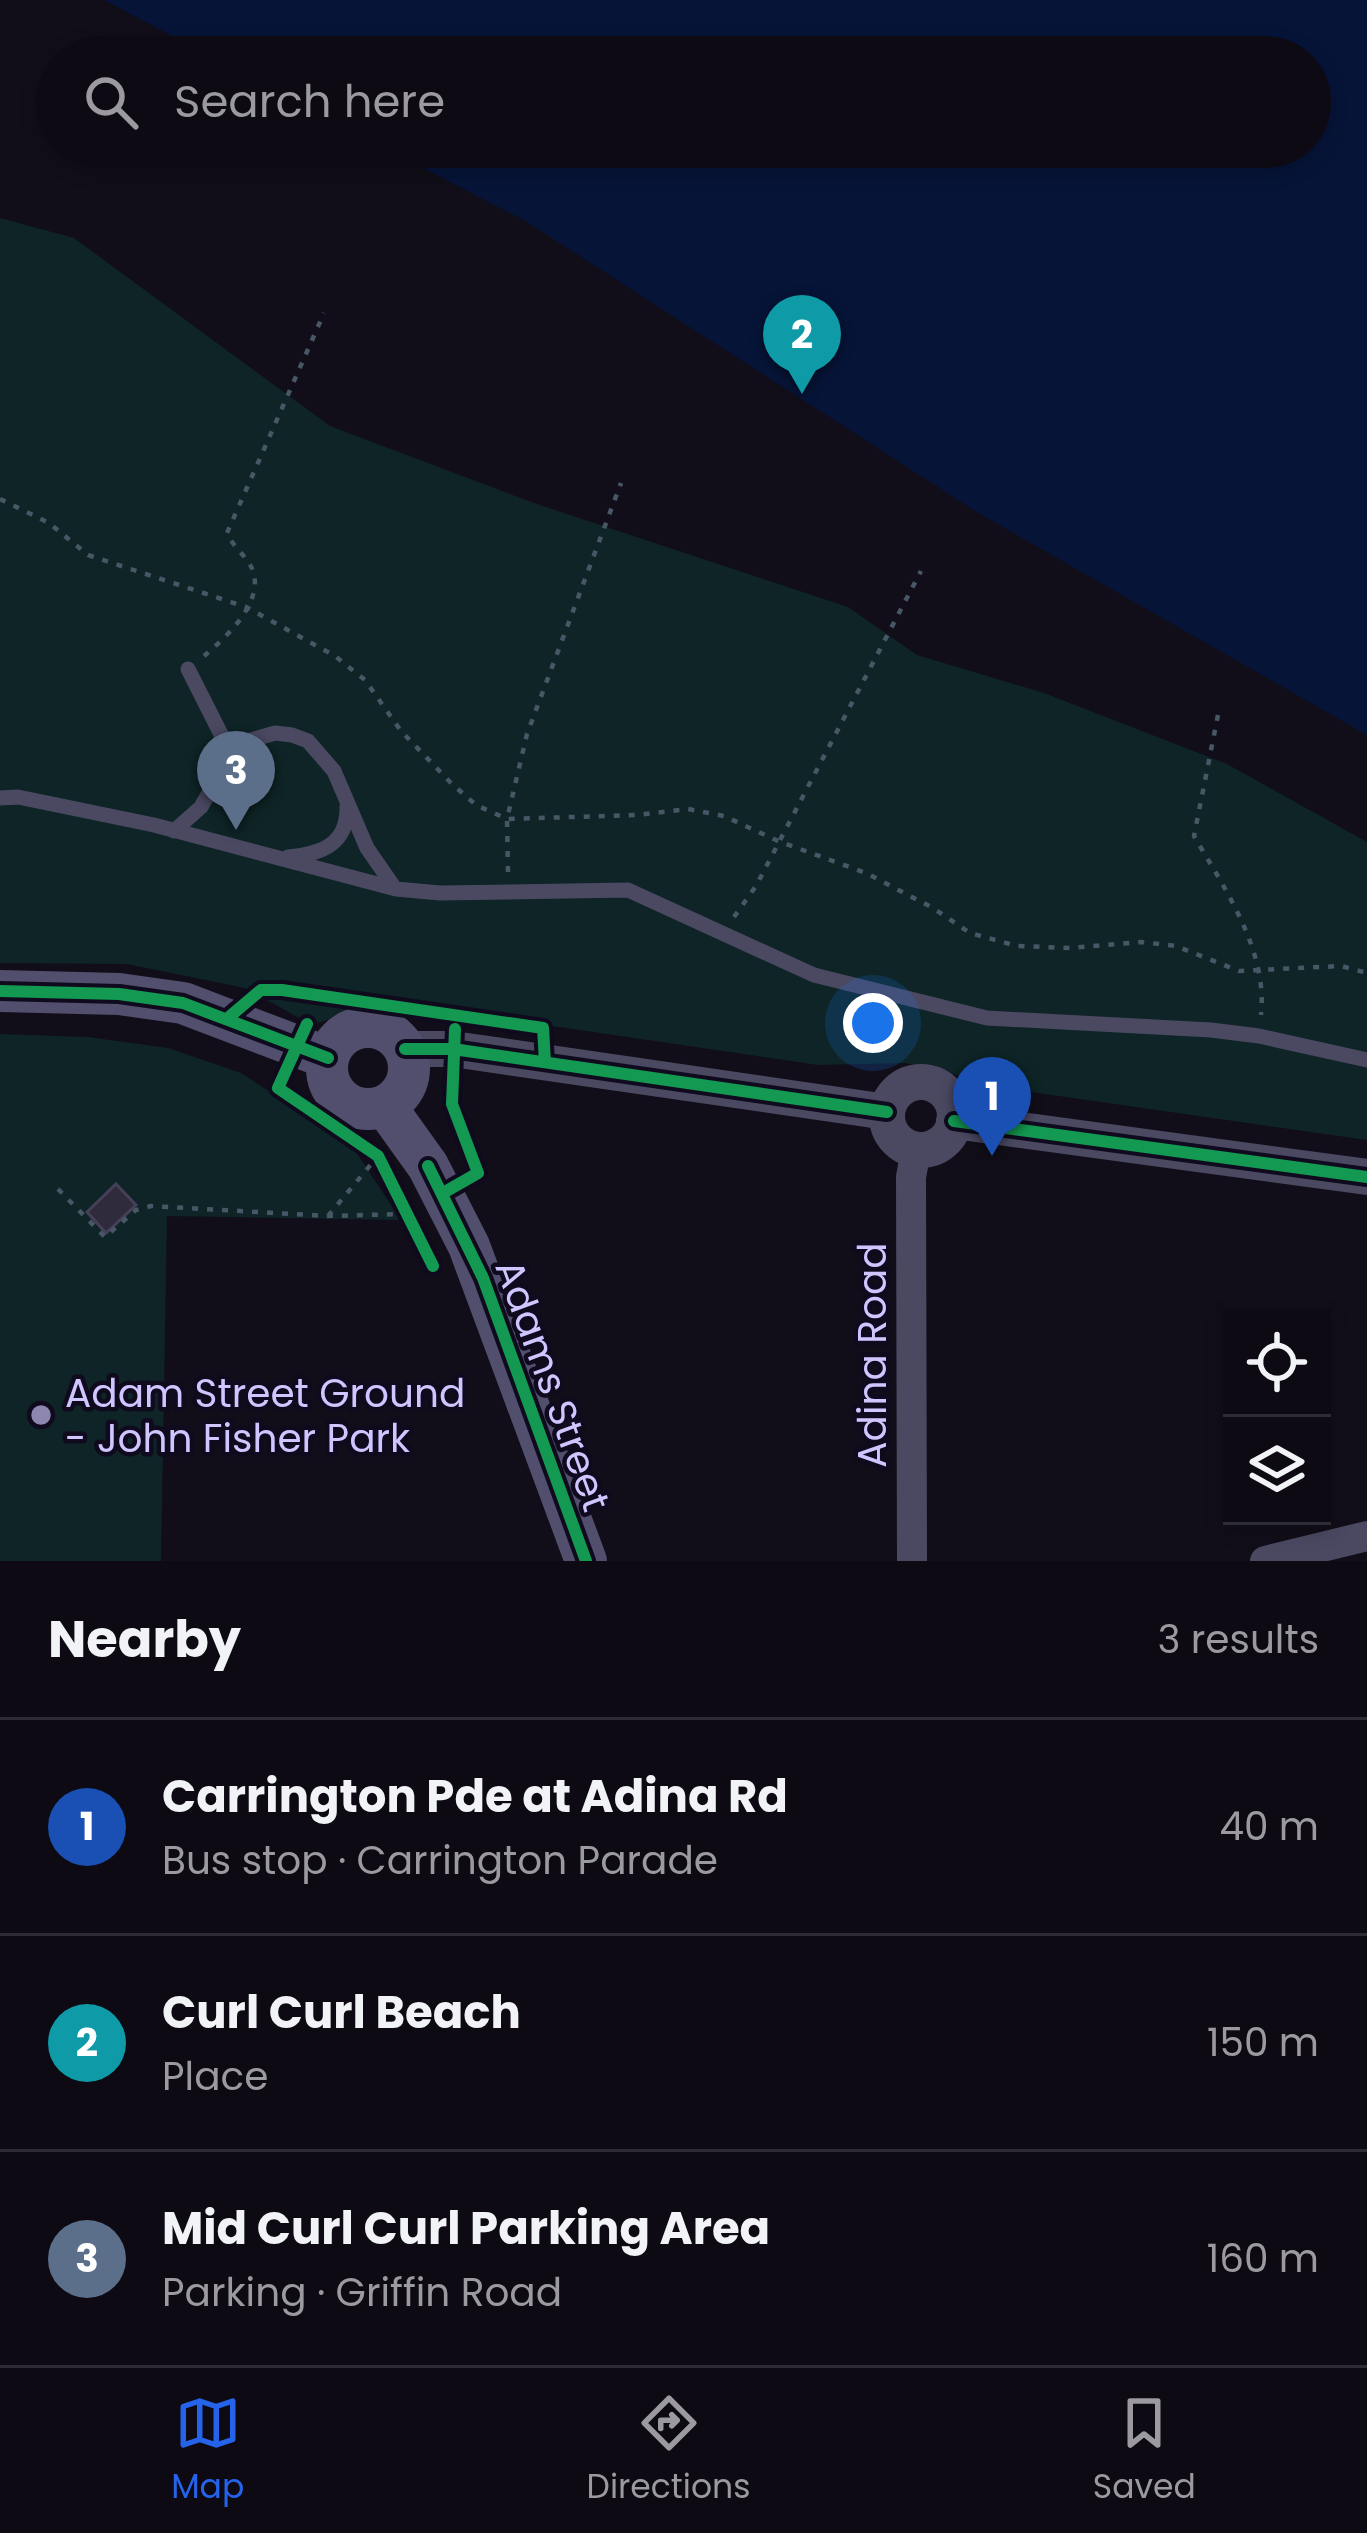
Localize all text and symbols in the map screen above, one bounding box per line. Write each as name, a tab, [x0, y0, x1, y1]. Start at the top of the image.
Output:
search box	[36, 36, 1331, 168]
icon: search	[78, 69, 144, 135]
text: Search here	[174, 70, 445, 133]
pin: 2	[763, 295, 841, 394]
pin: 3	[197, 731, 275, 830]
your location	[843, 993, 903, 1053]
pin: 1	[953, 1057, 1031, 1156]
street label: Adina Road	[845, 1242, 900, 1468]
street label: Adams Street	[482, 1252, 624, 1519]
map controls	[1223, 1309, 1331, 1525]
button: locate	[1223, 1309, 1331, 1417]
place label: Adam Street Ground - John Fisher Park	[65, 1366, 465, 1466]
marker: Adam Street Ground - John Fisher Park	[28, 1402, 54, 1428]
button: layers	[1223, 1417, 1331, 1525]
text: Nearby	[48, 1603, 241, 1675]
text: 3 results	[1157, 1612, 1319, 1667]
text: Carrington Pde at Adina Rd	[162, 1765, 788, 1828]
text: 1	[80, 1799, 94, 1854]
text: 40 m	[1219, 1799, 1319, 1854]
text: Bus stop · Carrington Parade	[162, 1833, 718, 1888]
text: Curl Curl Beach	[162, 1981, 521, 2044]
text: 2	[76, 2015, 98, 2070]
text: 150 m	[1207, 2015, 1319, 2070]
text: Place	[162, 2049, 268, 2104]
text: Mid Curl Curl Parking Area	[162, 2197, 770, 2260]
text: 3	[75, 2231, 99, 2286]
text: 160 m	[1207, 2231, 1319, 2286]
text: Parking · Griffin Road	[162, 2265, 562, 2320]
tab: Map	[171, 2390, 244, 2512]
tab: Directions	[587, 2390, 750, 2512]
tab: Saved	[1093, 2390, 1196, 2512]

